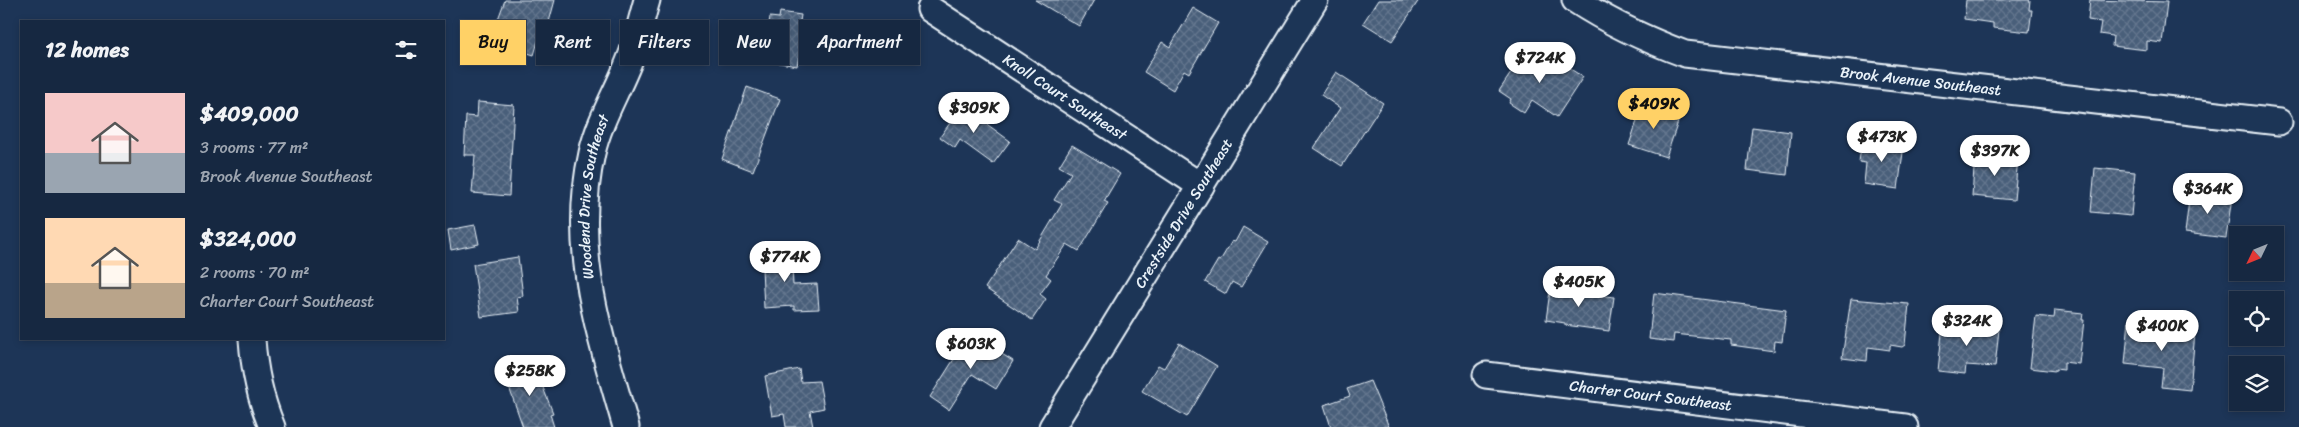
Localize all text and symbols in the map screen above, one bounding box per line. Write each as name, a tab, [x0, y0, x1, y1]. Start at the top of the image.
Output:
chip: Buy	[460, 20, 526, 65]
chip: Rent	[536, 20, 610, 65]
chip: Filters	[620, 20, 709, 65]
chip: New	[719, 20, 789, 65]
chip: Apartment	[799, 20, 920, 65]
text: 12 homes	[45, 31, 129, 69]
icon: filters	[392, 36, 420, 64]
pin: $724K	[1505, 42, 1575, 84]
text: $724K	[1516, 43, 1564, 72]
street label: Knoll Court Southeast	[997, 47, 1133, 148]
street label: Brook Avenue Southeast	[1839, 59, 2003, 103]
pin: $409K	[1619, 88, 1689, 130]
text: $409K	[1629, 89, 1679, 118]
pin: $309K	[939, 92, 1009, 134]
text: $309K	[949, 93, 999, 122]
text: $409,000	[200, 95, 299, 133]
street label: Woodend Drive Southeast	[571, 109, 617, 281]
icon: home	[85, 113, 145, 173]
pin: $473K	[1847, 120, 1917, 163]
text: $473K	[1858, 122, 1906, 151]
text: 3 rooms · 77 m²	[200, 133, 308, 162]
street label: Crestside Drive Southeast	[1127, 133, 1240, 293]
pin: $397K	[1960, 134, 2030, 177]
text: $397K	[1971, 136, 2019, 165]
text: Brook Avenue Southeast	[200, 162, 373, 191]
pin: $364K	[2173, 172, 2243, 215]
text: $364K	[2184, 174, 2232, 203]
text: $324,000	[200, 220, 296, 258]
north arrow	[2229, 226, 2284, 281]
map controls	[2229, 226, 2284, 411]
icon: home	[85, 238, 145, 298]
pin: $774K	[750, 240, 820, 283]
text: $774K	[761, 242, 809, 271]
text: 2 rooms · 70 m²	[200, 258, 310, 287]
pin: $405K	[1544, 266, 1614, 308]
text: $405K	[1554, 267, 1604, 296]
text: Charter Court Southeast	[200, 287, 374, 316]
button: locate	[2229, 291, 2284, 346]
pin: $324K	[1932, 304, 2002, 347]
text: $324K	[1943, 306, 1991, 335]
pin: $400K	[2127, 310, 2197, 352]
text: $400K	[2137, 311, 2187, 340]
pin: $603K	[936, 328, 1006, 370]
text: $603K	[947, 329, 995, 358]
pin: $258K	[495, 354, 565, 397]
text: $258K	[505, 356, 555, 385]
button: layers	[2229, 356, 2284, 411]
street label: Charter Court Southeast	[1568, 372, 1734, 418]

